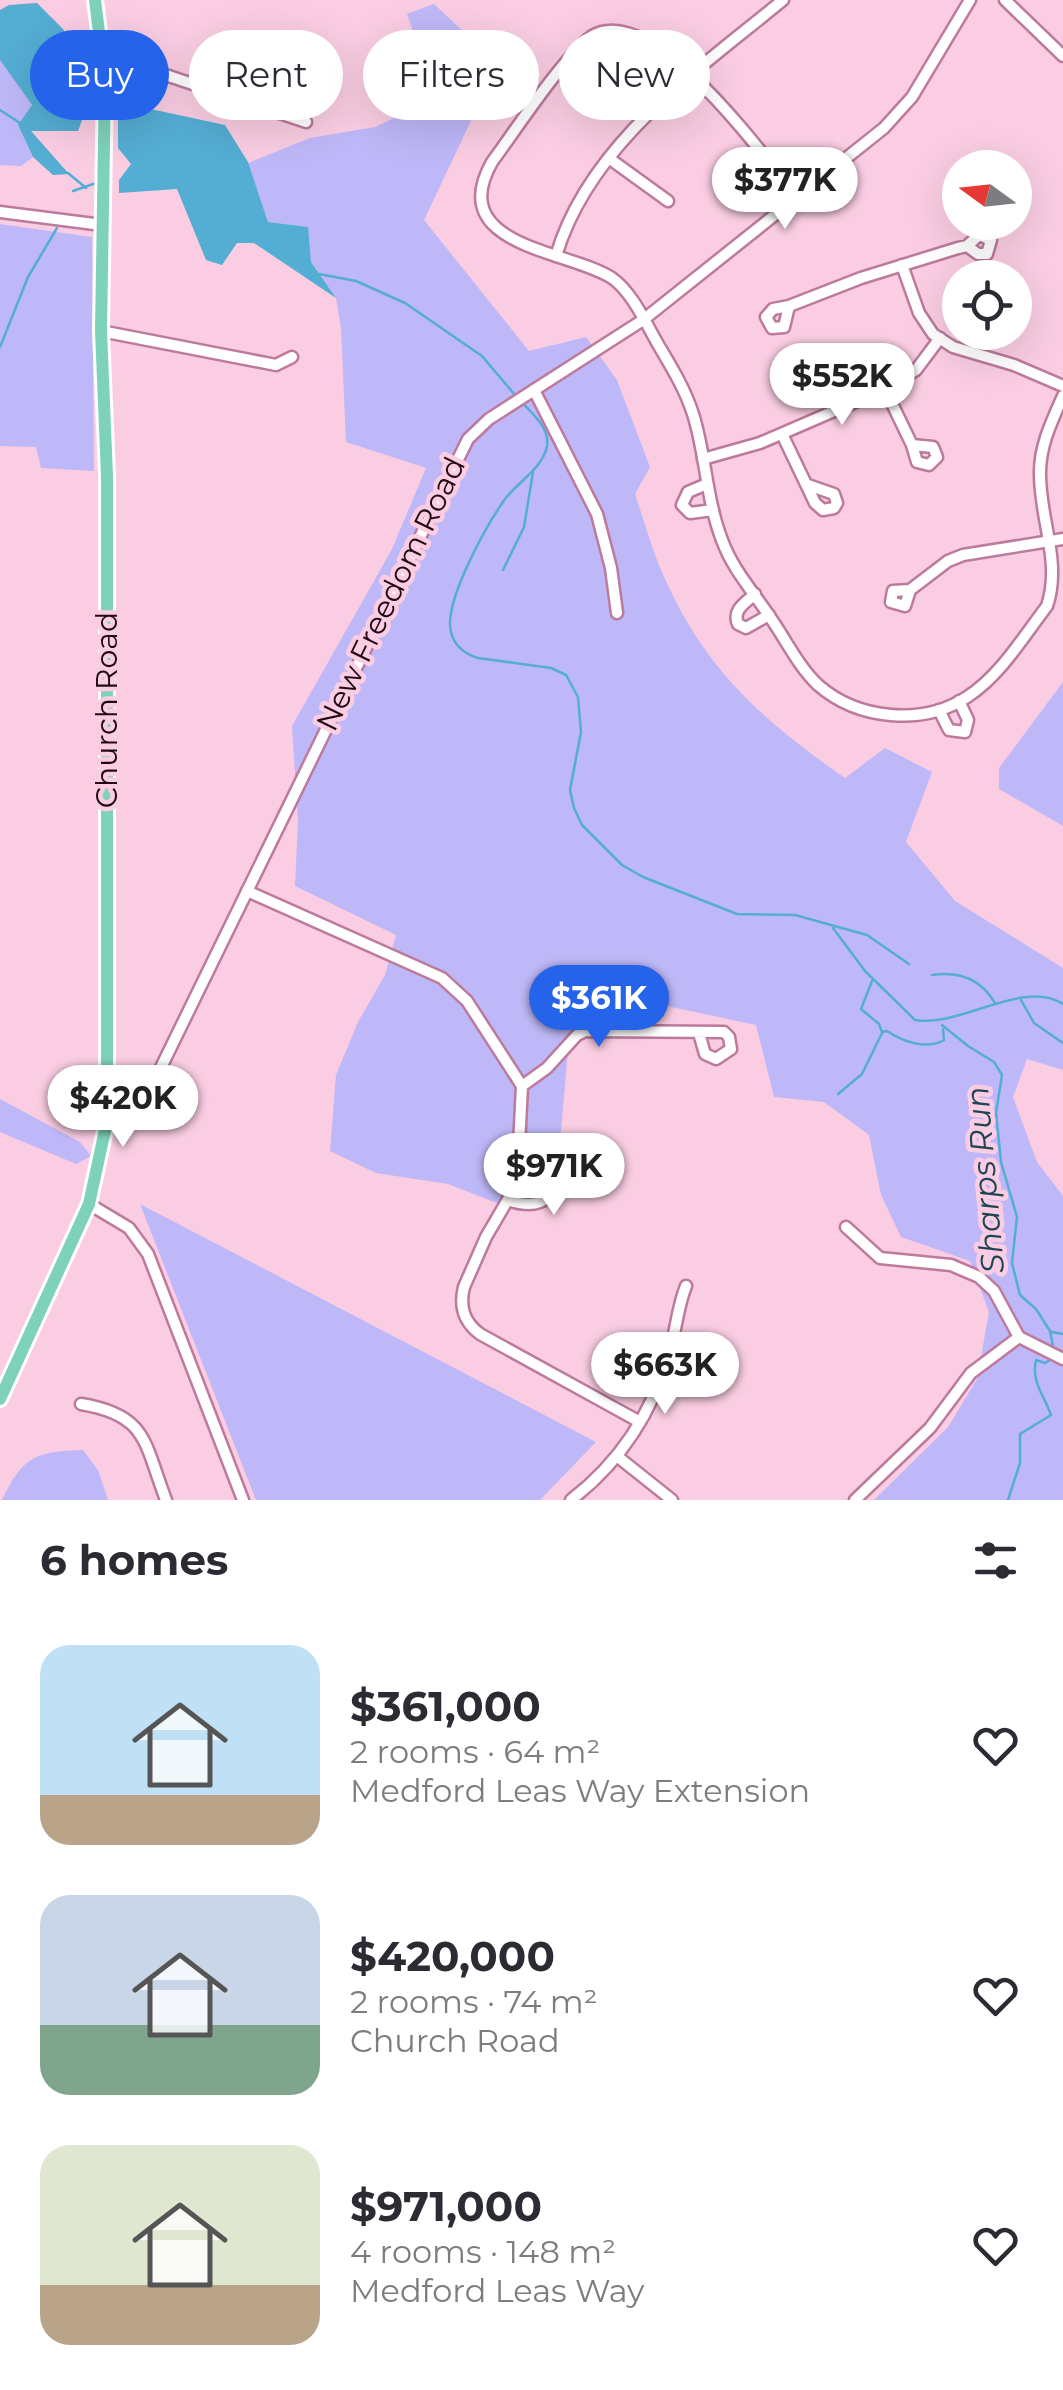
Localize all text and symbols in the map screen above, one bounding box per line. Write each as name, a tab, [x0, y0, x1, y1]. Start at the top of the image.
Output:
chip: Buy	[30, 30, 169, 120]
chip: Rent	[189, 30, 343, 120]
chip: Filters	[363, 30, 539, 120]
chip: New	[559, 30, 710, 120]
pin: $377K	[715, 147, 855, 232]
north arrow	[942, 150, 1032, 240]
map controls	[942, 150, 1032, 350]
text: $377K	[734, 160, 836, 199]
button: locate	[942, 260, 1032, 350]
pin: $552K	[772, 343, 912, 428]
text: $552K	[792, 356, 892, 395]
street label: New Freedom Road	[308, 451, 473, 737]
street label: Church Road	[88, 612, 125, 808]
pin: $361K	[529, 965, 669, 1050]
text: $361K	[551, 978, 647, 1017]
pin: $420K	[53, 1065, 193, 1150]
text: $420K	[69, 1078, 177, 1117]
water label: Sharps Run	[957, 1085, 1012, 1275]
pin: $971K	[484, 1133, 624, 1218]
text: $971K	[506, 1146, 602, 1185]
pin: $663K	[595, 1332, 735, 1417]
text: $663K	[613, 1345, 717, 1384]
icon: filters	[968, 1533, 1023, 1588]
text: 6 homes	[40, 1534, 228, 1586]
text: $361,000	[350, 1680, 541, 1732]
icon: home	[120, 1685, 240, 1805]
icon: heart	[968, 1718, 1023, 1773]
text: 2 rooms · 64 m²	[350, 1732, 600, 1771]
text: Medford Leas Way Extension	[350, 1771, 810, 1810]
text: $420,000	[350, 1930, 555, 1982]
icon: home	[120, 1935, 240, 2055]
icon: heart	[968, 1968, 1023, 2023]
text: 2 rooms · 74 m²	[350, 1982, 598, 2021]
text: Church Road	[350, 2021, 560, 2060]
text: $971,000	[350, 2180, 542, 2232]
icon: home	[120, 2185, 240, 2305]
icon: heart	[968, 2218, 1023, 2273]
text: 4 rooms · 148 m²	[350, 2232, 616, 2271]
text: Medford Leas Way	[350, 2271, 644, 2310]

